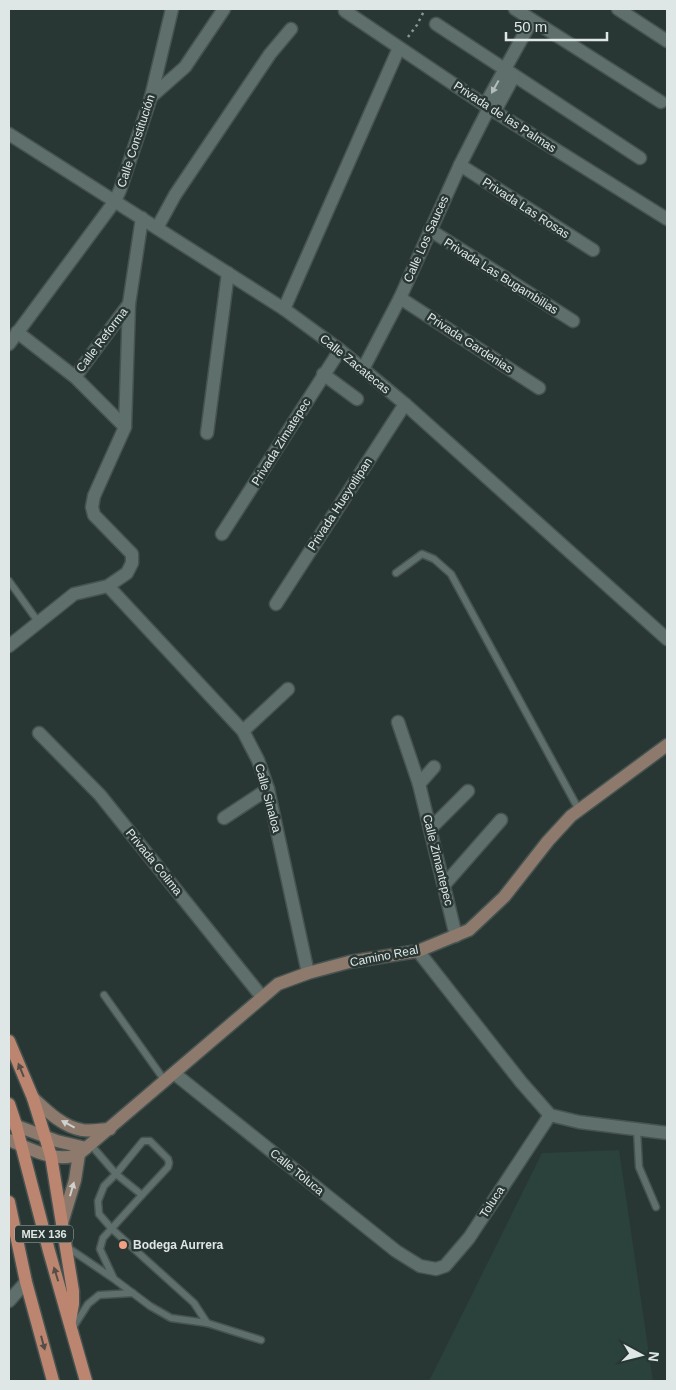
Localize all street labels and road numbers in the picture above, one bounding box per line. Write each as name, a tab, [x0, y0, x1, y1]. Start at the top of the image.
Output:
street label: Privada de las Palmas	[451, 79, 559, 155]
street label: Calle Constitución	[114, 93, 158, 189]
street label: Privada Las Rosas	[480, 175, 572, 241]
street label: Calle Los Sauces	[401, 193, 451, 285]
street label: Privada Las Bugambilias	[441, 235, 561, 317]
street label: Calle Reforma	[73, 305, 131, 375]
street label: Privada Gardenias	[425, 310, 515, 376]
street label: Calle Zacatecas	[317, 331, 393, 397]
street label: Privada Zimatepec	[249, 396, 313, 488]
street label: Privada Hueyotlipan	[305, 455, 375, 553]
street label: Calle Sinaloa	[252, 762, 284, 834]
street label: Calle Zimantepec	[420, 813, 456, 907]
street label: Privada Colima	[123, 826, 185, 898]
street label: Camino Real	[349, 943, 419, 969]
street label: Calle Toluca	[267, 1146, 327, 1198]
street label: Toluca	[477, 1183, 507, 1220]
road number: MEX 136	[15, 1226, 73, 1242]

